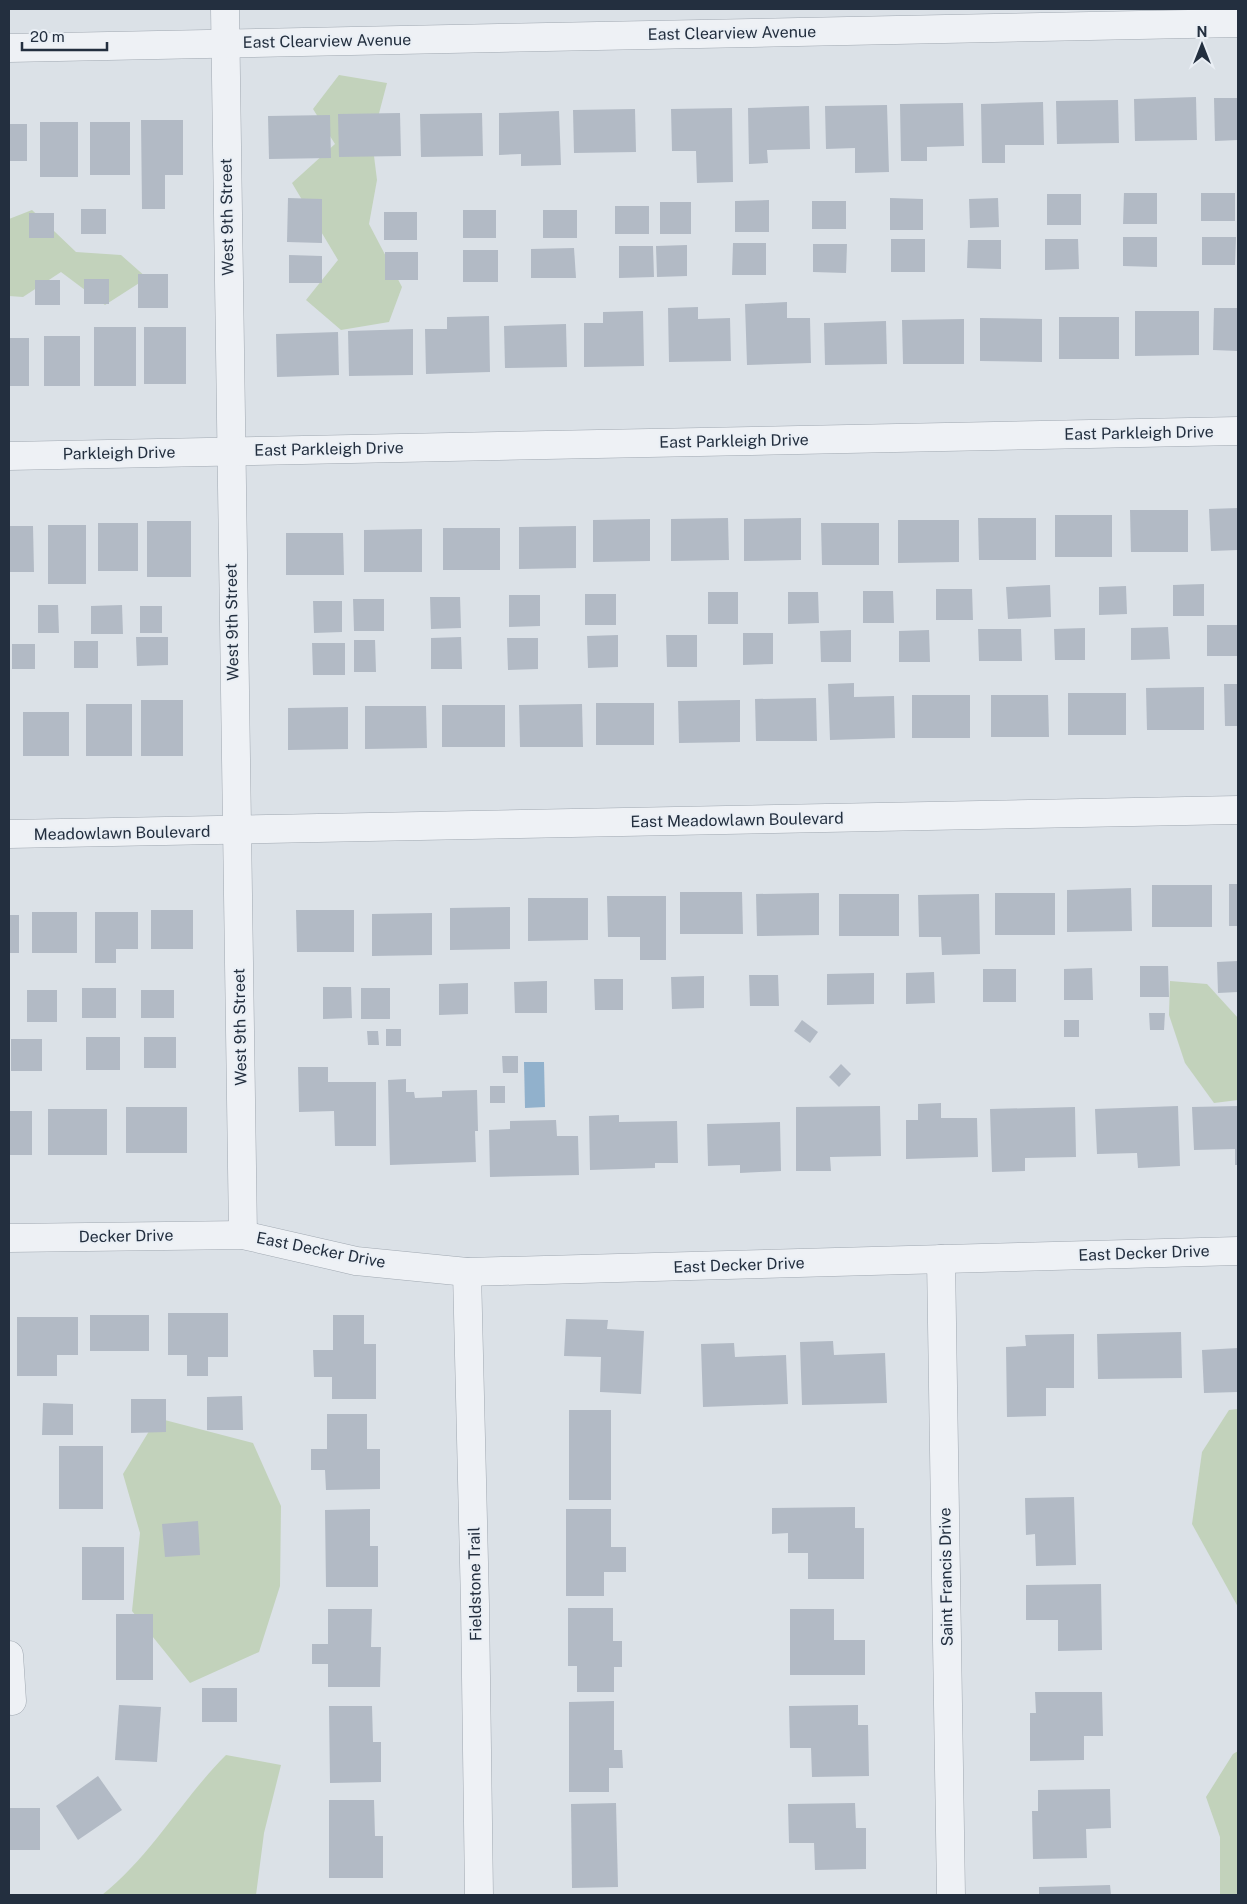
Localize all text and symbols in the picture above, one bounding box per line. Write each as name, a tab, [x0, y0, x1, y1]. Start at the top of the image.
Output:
scale bar	[22, 20, 108, 52]
north arrow	[1177, 20, 1227, 70]
street label: East Clearview Avenue	[648, 22, 816, 44]
text: N	[1197, 24, 1207, 40]
text: 20 m	[30, 28, 65, 45]
street label: East Clearview Avenue	[243, 30, 411, 52]
street label: West 9th Street	[216, 158, 238, 276]
street label: East Parkleigh Drive	[1064, 422, 1214, 444]
street label: East Parkleigh Drive	[659, 430, 809, 452]
street label: East Parkleigh Drive	[254, 438, 404, 460]
street label: Parkleigh Drive	[62, 443, 176, 463]
street label: West 9th Street	[221, 563, 243, 681]
street label: East Meadowlawn Boulevard	[630, 809, 844, 831]
street label: Meadowlawn Boulevard	[33, 822, 211, 844]
street label: West 9th Street	[229, 968, 251, 1086]
street label: Decker Drive	[78, 1226, 174, 1246]
street label: East Decker Drive	[255, 1228, 387, 1272]
street label: East Decker Drive	[1078, 1241, 1210, 1265]
street label: East Decker Drive	[673, 1253, 805, 1277]
street label: Saint Francis Drive	[935, 1507, 957, 1647]
street label: Fieldstone Trail	[465, 1527, 485, 1641]

